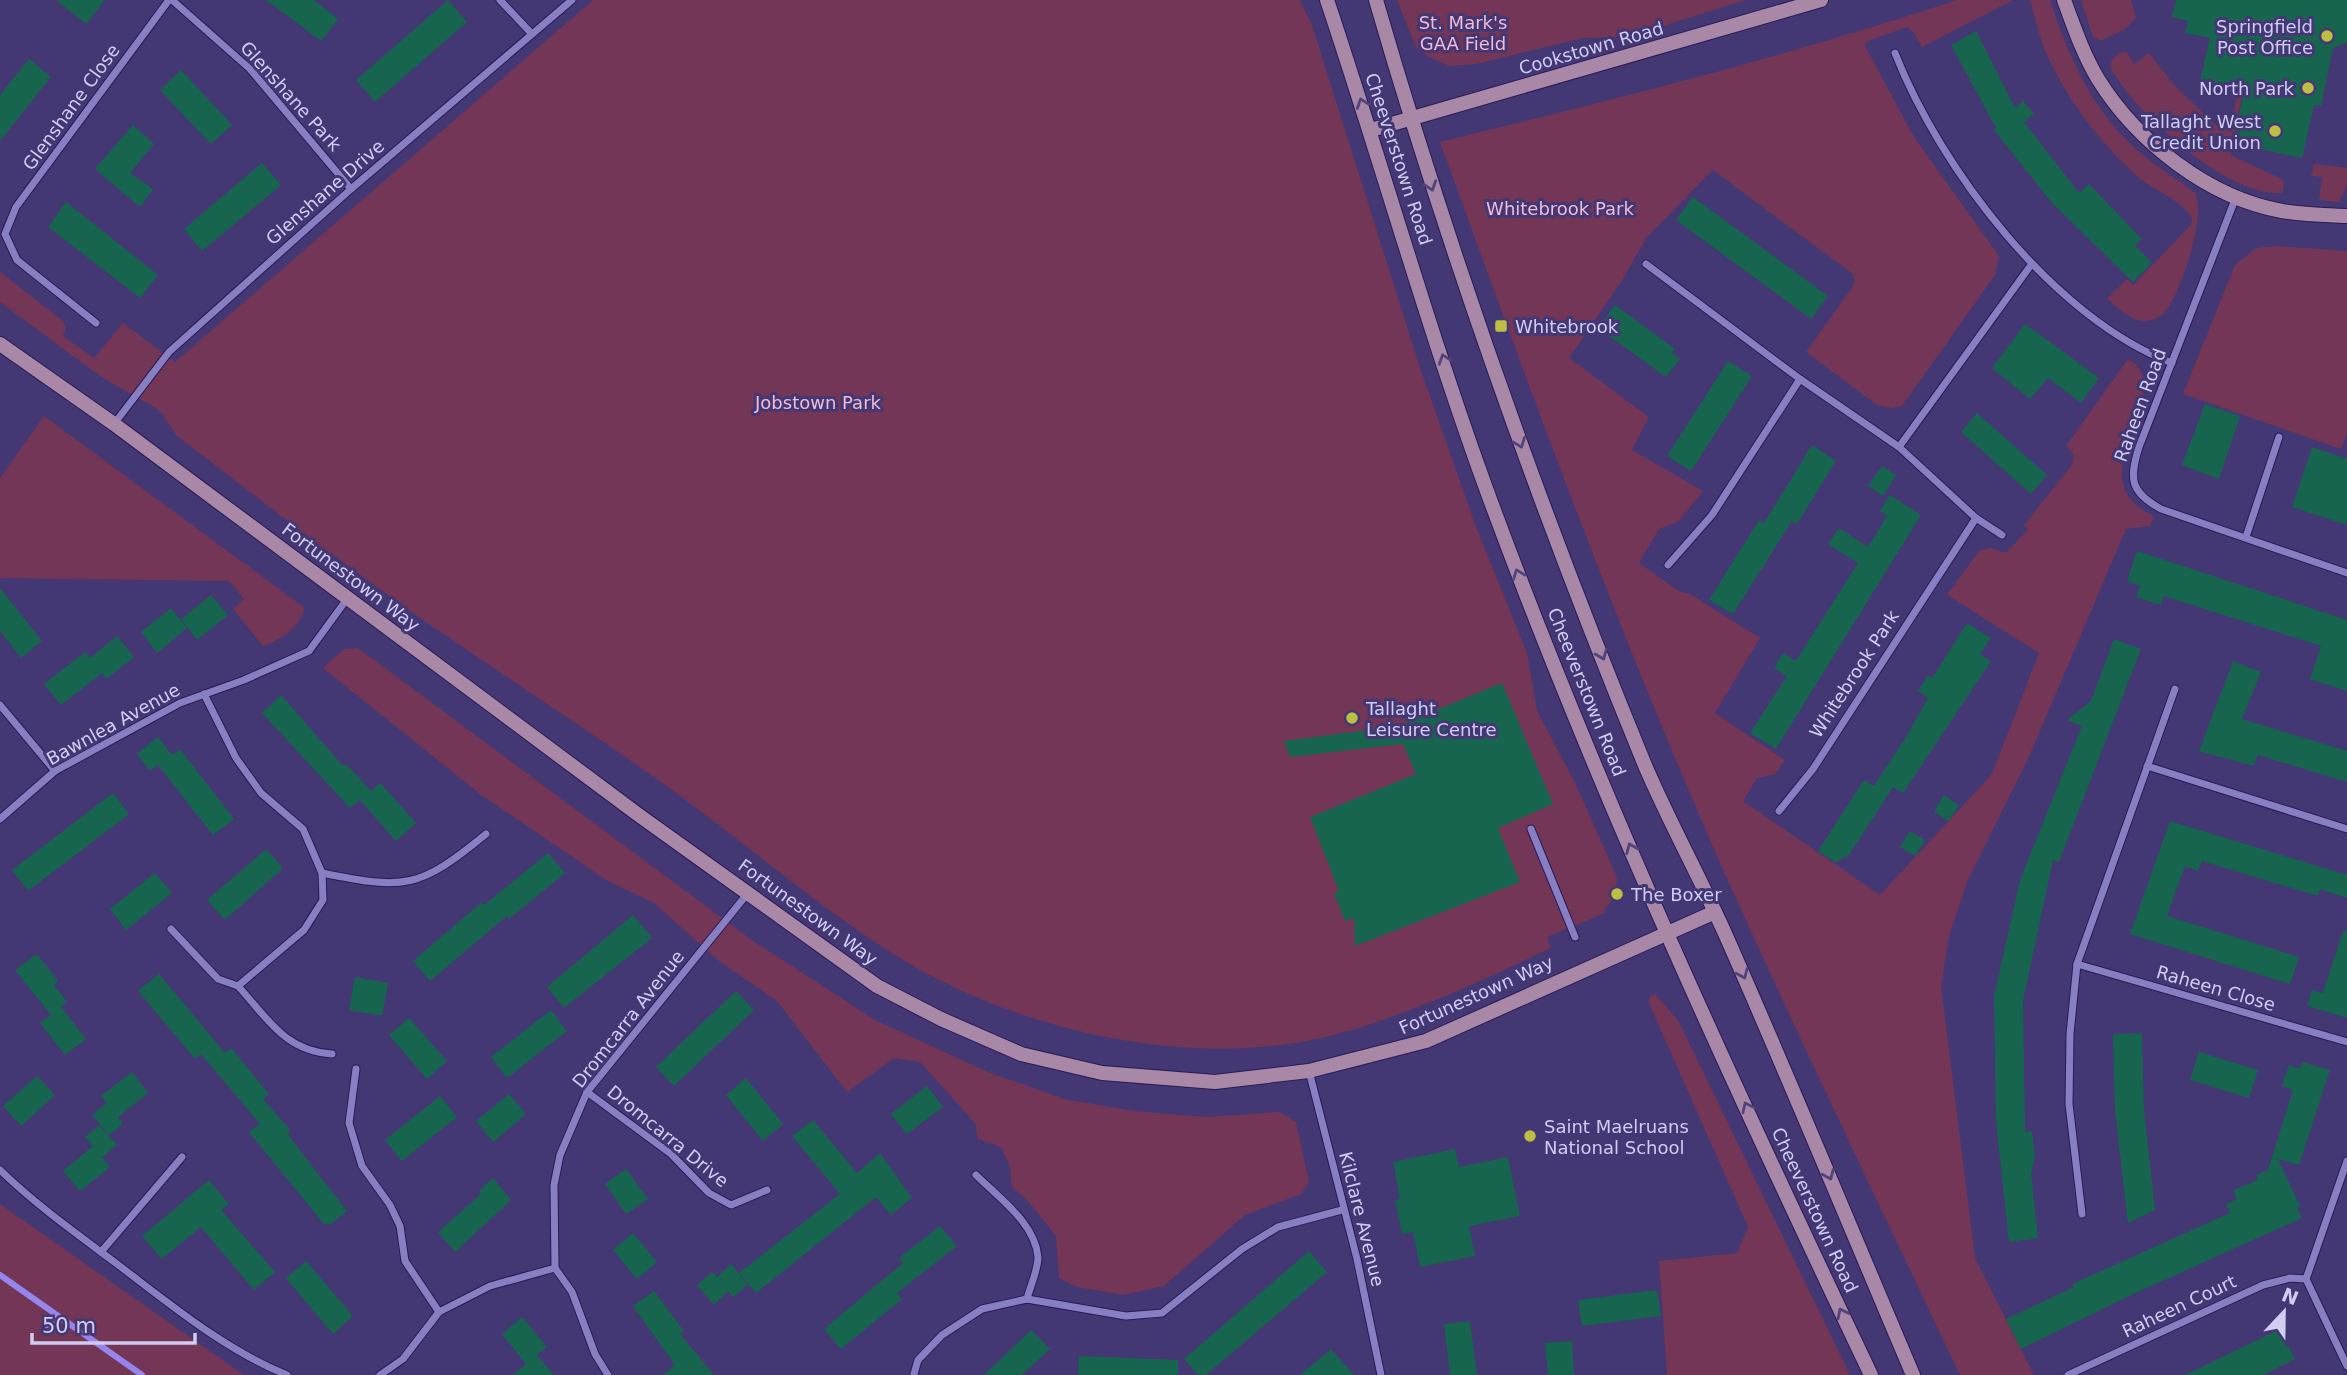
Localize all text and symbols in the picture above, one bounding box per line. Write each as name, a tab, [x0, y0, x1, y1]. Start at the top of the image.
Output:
park label: St. Mark's GAA Field	[1419, 12, 1507, 54]
place label: Springfield Post Office	[2216, 16, 2313, 58]
street label: Cookstown Road	[1516, 17, 1666, 79]
marker: Springfield Post Office	[2319, 28, 2335, 44]
street label: Glenshane Park	[236, 37, 346, 156]
street label: Glenshane Close	[18, 40, 124, 174]
street label: Cheeverstown Road	[1361, 70, 1437, 248]
place label: North Park	[2199, 78, 2295, 99]
marker: North Park	[2300, 80, 2316, 96]
one-way arrow	[1356, 97, 1370, 110]
place label: Tallaght West Credit Union	[2140, 111, 2261, 153]
marker: Tallaght West Credit Union	[2267, 123, 2283, 139]
street label: Glenshane Drive	[262, 135, 388, 249]
one-way arrow	[1423, 179, 1438, 191]
park label: Whitebrook Park	[1486, 198, 1634, 219]
place label: Whitebrook	[1515, 316, 1619, 337]
marker: Whitebrook	[1493, 318, 1509, 334]
street label: Raheen Road	[2110, 345, 2170, 465]
one-way arrow	[1438, 353, 1452, 366]
park label: Jobstown Park	[754, 392, 882, 413]
one-way arrow	[1511, 436, 1525, 448]
street label: Fortunestown Way	[278, 518, 424, 636]
one-way arrow	[1513, 568, 1527, 580]
street label: Cheeverstown Road	[1544, 605, 1630, 779]
street label: Whitebrook Park	[1805, 606, 1903, 742]
one-way arrow	[1593, 648, 1607, 660]
street label: Bawnlea Avenue	[43, 679, 183, 769]
place label: Tallaght Leisure Centre	[1365, 698, 1497, 740]
marker: Tallaght Leisure Centre	[1344, 710, 1360, 726]
one-way arrow	[1625, 843, 1639, 855]
street label: Fortunestown Way	[734, 855, 882, 970]
place label: The Boxer	[1630, 884, 1722, 905]
marker: The Boxer	[1609, 886, 1625, 902]
street label: Dromcarra Avenue	[568, 946, 688, 1092]
street label: Fortunestown Way	[1396, 951, 1557, 1038]
street label: Raheen Close	[2154, 961, 2278, 1015]
one-way arrow	[1735, 967, 1749, 980]
street label: Dromcarra Drive	[603, 1081, 733, 1191]
one-way arrow	[1741, 1102, 1755, 1114]
place label: Saint Maelruans National School	[1544, 1116, 1689, 1158]
street label: Cheeverstown Road	[1768, 1124, 1862, 1296]
marker: Saint Maelruans National School	[1522, 1128, 1538, 1144]
street label: Kilclare Avenue	[1335, 1149, 1389, 1289]
one-way arrow	[1820, 1168, 1834, 1180]
street label: Raheen Court	[2119, 1270, 2239, 1342]
north arrow	[2249, 1277, 2319, 1347]
text: N	[2279, 1283, 2302, 1309]
scale bar	[32, 1302, 194, 1346]
one-way arrow	[1836, 1308, 1850, 1320]
text: 50 m	[42, 1314, 96, 1338]

